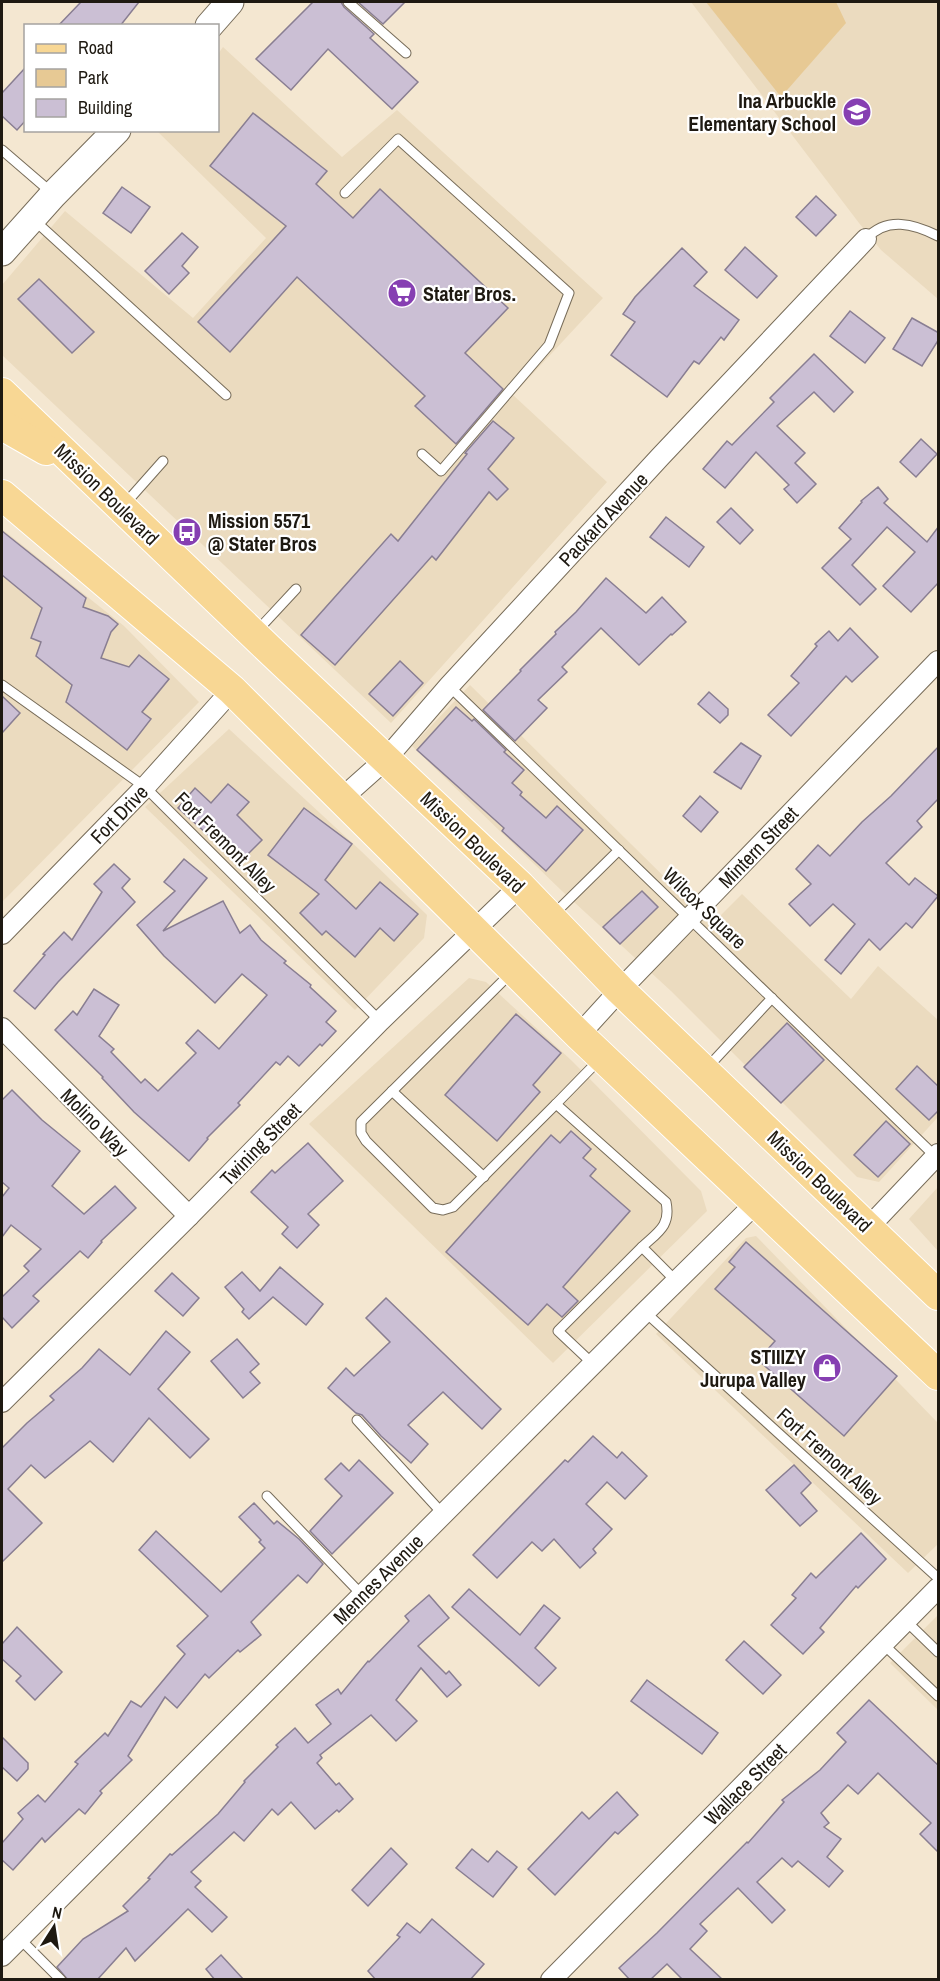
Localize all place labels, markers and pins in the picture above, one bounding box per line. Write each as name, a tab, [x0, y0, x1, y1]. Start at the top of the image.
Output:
place label: Ina Arbuckle Elementary School	[688, 87, 836, 137]
school or university icon: Ina Arbuckle Elementary School	[841, 96, 873, 128]
supermarket icon: Stater Bros.	[386, 277, 418, 309]
place label: Stater Bros.	[423, 280, 516, 307]
place label: Mission 5571 @ Stater Bros	[208, 507, 317, 557]
bus stop icon: Mission 5571 @ Stater Bros	[171, 516, 203, 548]
place label: STIIIZY Jurupa Valley	[700, 1343, 807, 1393]
shop icon: STIIIZY Jurupa Valley	[811, 1352, 843, 1384]

